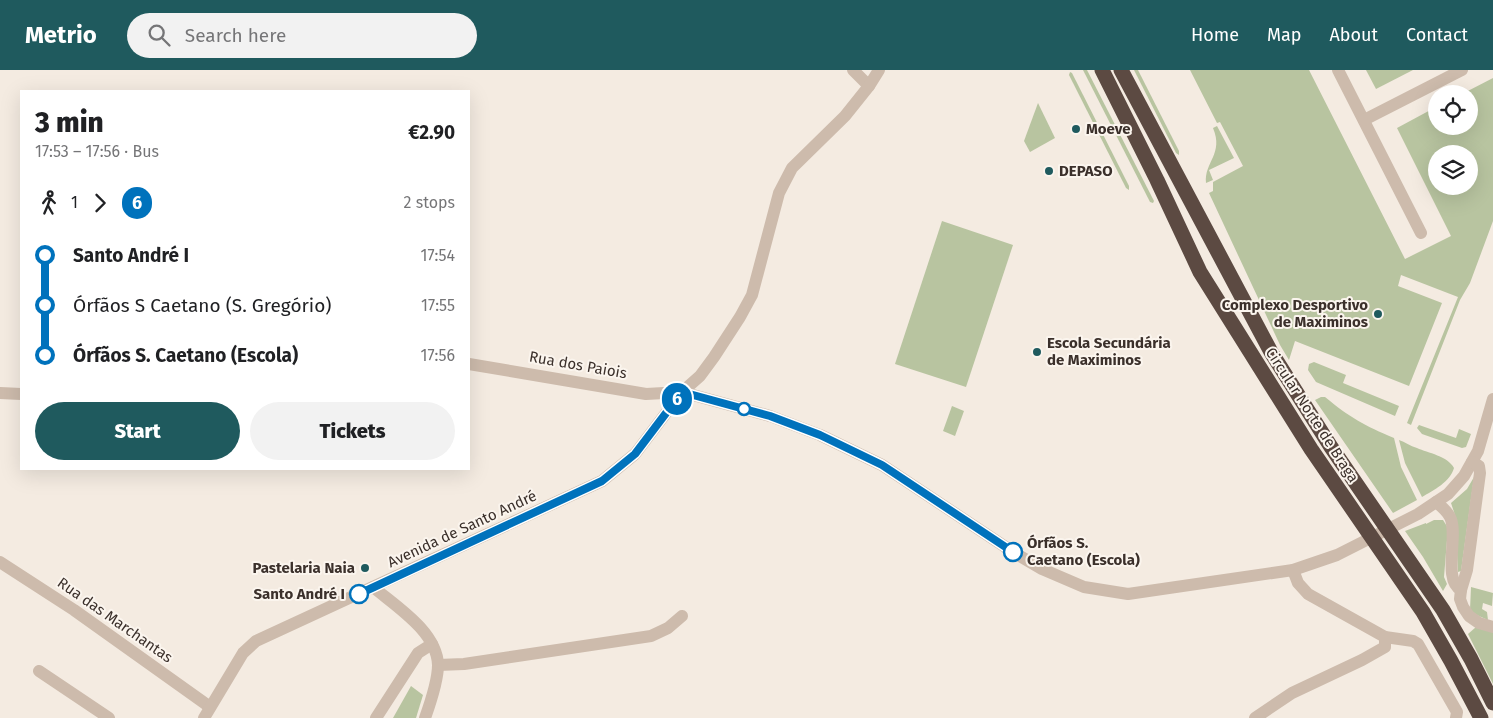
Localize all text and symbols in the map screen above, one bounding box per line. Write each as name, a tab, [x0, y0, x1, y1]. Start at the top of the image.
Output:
search box	[127, 13, 477, 58]
text: Metrio	[25, 21, 97, 49]
icon: search	[145, 21, 173, 49]
text: Search here	[185, 24, 286, 47]
text: Home	[1191, 24, 1239, 46]
text: Map	[1267, 24, 1301, 46]
text: About	[1329, 24, 1378, 46]
text: Contact	[1406, 24, 1468, 46]
map controls	[1428, 85, 1478, 195]
button: locate	[1428, 85, 1478, 135]
text: 3 min	[35, 106, 104, 139]
place label: Moeve	[1086, 120, 1131, 138]
text: €2.90	[408, 121, 455, 144]
marker: Moeve	[1070, 123, 1082, 135]
text: 17:53 – 17:56 · Bus	[35, 142, 159, 161]
button: layers	[1428, 145, 1478, 195]
place label: DEPASO	[1059, 162, 1113, 180]
marker: DEPASO	[1043, 165, 1055, 177]
icon: walk	[35, 189, 63, 217]
icon: forward	[86, 189, 114, 217]
text: 6	[132, 192, 142, 214]
text: 1	[71, 193, 78, 212]
text: 2 stops	[404, 193, 455, 212]
text: Santo André I	[73, 244, 189, 267]
text: 17:54	[421, 246, 455, 265]
text: Órfãos S Caetano (S. Gregório)	[73, 294, 331, 317]
text: 17:55	[421, 296, 455, 315]
place label: Complexo Desportivo de Maximinos	[1222, 296, 1368, 331]
marker: Complexo Desportivo de Maximinos	[1372, 308, 1384, 320]
place label: Escola Secundária de Maximinos	[1047, 334, 1171, 369]
text: Órfãos S. Caetano (Escola)	[73, 344, 298, 367]
street label: Circular Norte de Braga	[1262, 344, 1362, 486]
text: 17:56	[421, 346, 455, 365]
marker: Escola Secundária de Maximinos	[1031, 346, 1043, 358]
street label: Rua dos Paiois	[528, 348, 628, 382]
line badge: 6	[661, 383, 693, 415]
text: 6	[672, 388, 682, 410]
button: Start	[35, 402, 240, 460]
button: Tickets	[250, 402, 455, 460]
unlabelled marker	[737, 402, 751, 416]
street label: Avenida de Santo André	[385, 487, 539, 571]
place label: Órfãos S. Caetano (Escola)	[1027, 534, 1140, 569]
marker: Órfãos S. Caetano (Escola)	[1003, 542, 1023, 562]
place label: Pastelaria Naia	[252, 559, 355, 577]
marker: Pastelaria Naia	[359, 562, 371, 574]
street label: Rua das Marchantas	[54, 574, 176, 666]
marker: Santo André I	[349, 584, 369, 604]
place label: Santo André I	[253, 585, 345, 603]

